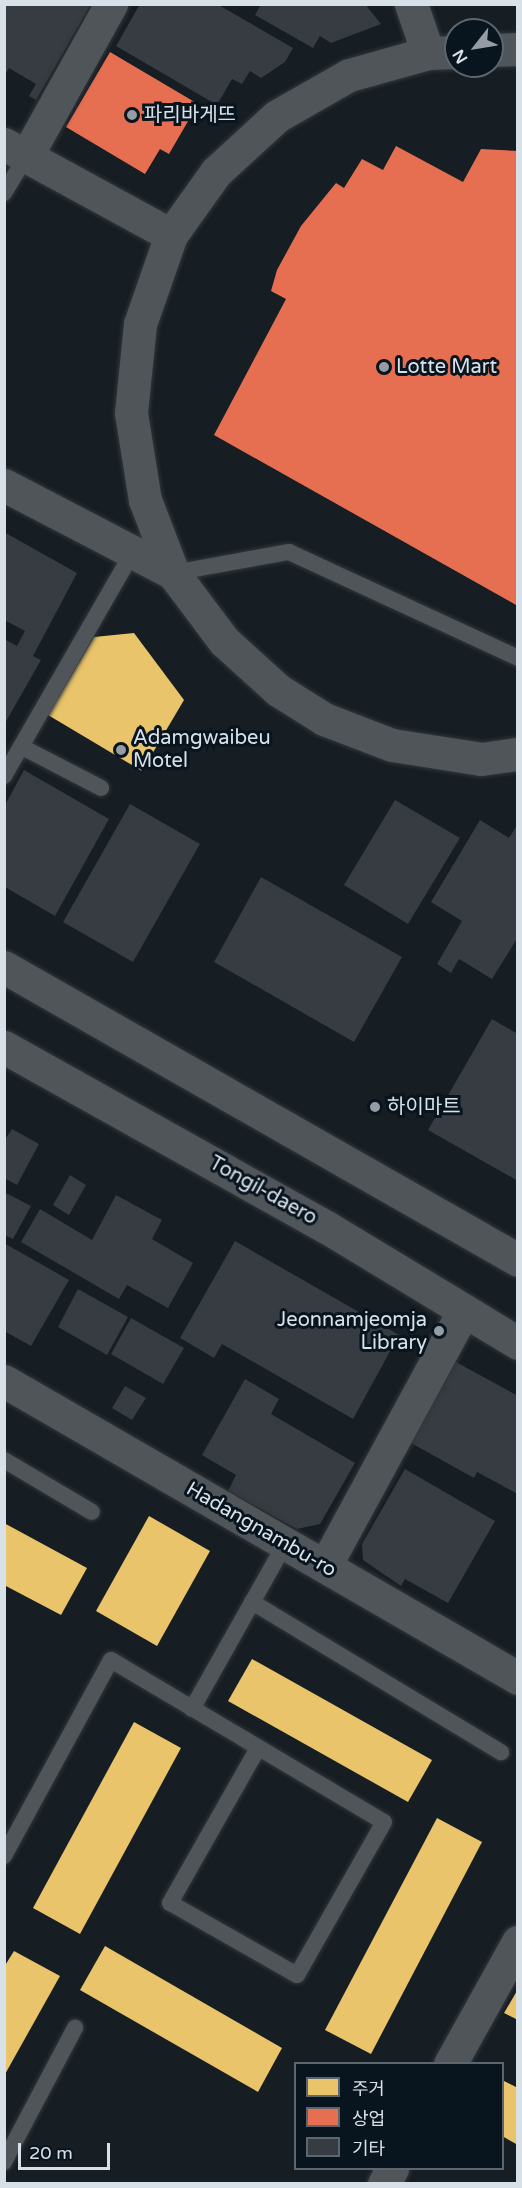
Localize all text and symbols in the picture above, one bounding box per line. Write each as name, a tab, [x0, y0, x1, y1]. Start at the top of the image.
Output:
north arrow	[444, 18, 504, 78]
text: N	[448, 46, 472, 67]
place label: 파리바게뜨	[144, 103, 236, 127]
marker: 파리바게뜨	[125, 108, 139, 122]
place label: Lotte Mart	[396, 355, 497, 379]
marker: Lotte Mart	[377, 360, 391, 374]
place label: Adamgwaibeu Motel	[133, 726, 271, 773]
marker: Adamgwaibeu Motel	[114, 743, 128, 757]
place label: 하이마트	[387, 1095, 461, 1119]
marker: 하이마트	[368, 1100, 382, 1114]
street label: Tongil-daero	[205, 1152, 321, 1230]
place label: Jeonnamjeomja Library	[277, 1308, 427, 1355]
marker: Jeonnamjeomja Library	[432, 1324, 446, 1338]
street label: Hadangnambu-ro	[182, 1477, 340, 1583]
legend	[294, 2062, 504, 2170]
text: 주거	[352, 2078, 385, 2100]
text: 상업	[352, 2108, 385, 2130]
scale bar	[21, 2131, 112, 2169]
text: 기타	[352, 2138, 385, 2160]
text: 20 m	[29, 2142, 73, 2164]

